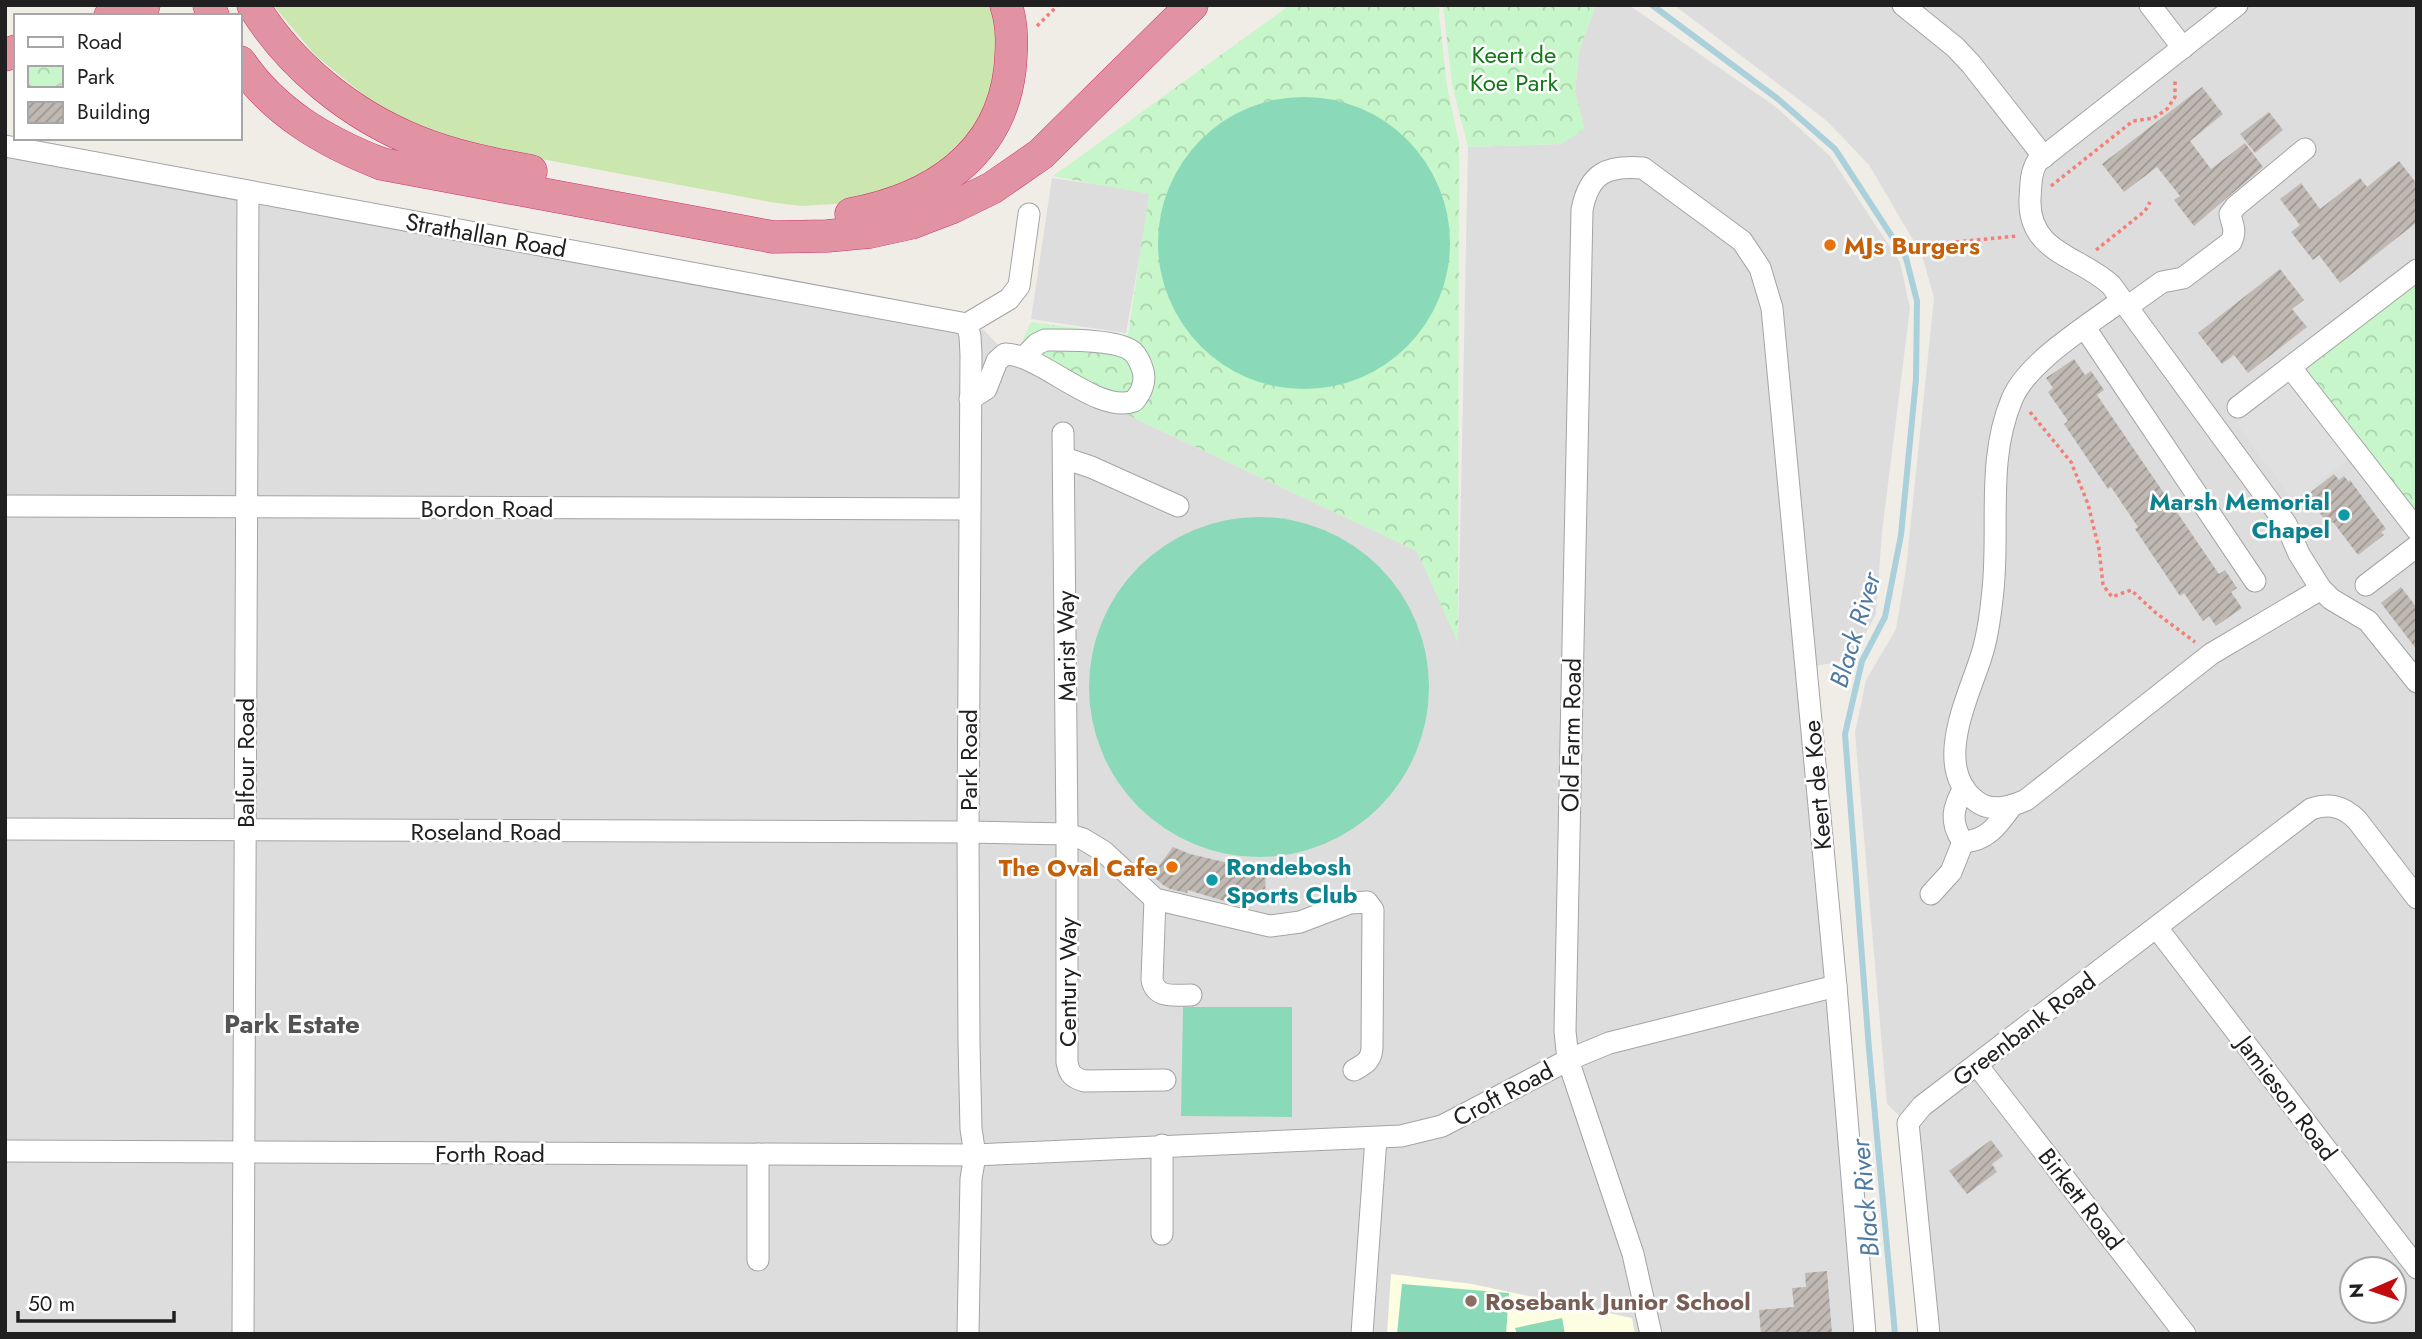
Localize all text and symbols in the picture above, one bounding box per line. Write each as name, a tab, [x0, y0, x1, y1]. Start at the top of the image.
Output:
legend	[14, 14, 242, 140]
text: Road	[77, 27, 122, 57]
park label: Keert de Koe Park	[1470, 37, 1559, 100]
text: Park	[77, 62, 115, 92]
text: Building	[77, 97, 150, 127]
street label: Strathallan Road	[403, 204, 569, 266]
place label: MJs Burgers	[1844, 228, 1980, 263]
marker: MJs Burgers	[1822, 237, 1838, 253]
place label: Marsh Memorial Chapel	[2149, 484, 2330, 547]
street label: Bordon Road	[420, 491, 554, 526]
marker: Marsh Memorial Chapel	[2336, 507, 2352, 523]
water label: Black River	[1820, 567, 1891, 692]
street label: Marist Way	[1048, 590, 1084, 702]
street label: Old Farm Road	[1552, 658, 1590, 812]
street label: Balfour Road	[228, 698, 263, 828]
street label: Park Road	[951, 709, 986, 811]
street label: Keert de Koe	[1794, 719, 1840, 851]
street label: Roseland Road	[411, 814, 561, 849]
place label: Rondebosh Sports Club	[1226, 849, 1358, 912]
place label: The Oval Cafe	[999, 850, 1158, 885]
marker: The Oval Cafe	[1164, 859, 1180, 875]
marker: Rondebosh Sports Club	[1204, 872, 1220, 888]
street label: Century Way	[1050, 917, 1085, 1047]
street label: Greenbank Road	[1945, 964, 2103, 1094]
district label: Park Estate	[224, 1005, 360, 1043]
street label: Jamieson Road	[2226, 1026, 2346, 1168]
street label: Croft Road	[1447, 1053, 1559, 1135]
street label: Forth Road	[435, 1136, 545, 1171]
water label: Black River	[1841, 1136, 1889, 1259]
street label: Birkett Road	[2030, 1141, 2132, 1257]
north arrow	[2338, 1255, 2408, 1325]
scale bar	[18, 1280, 173, 1324]
text: N	[2343, 1283, 2370, 1299]
place label: Rosebank Junior School	[1485, 1284, 1751, 1319]
text: 50 m	[28, 1289, 75, 1319]
marker: Rosebank Junior School	[1463, 1293, 1479, 1309]

